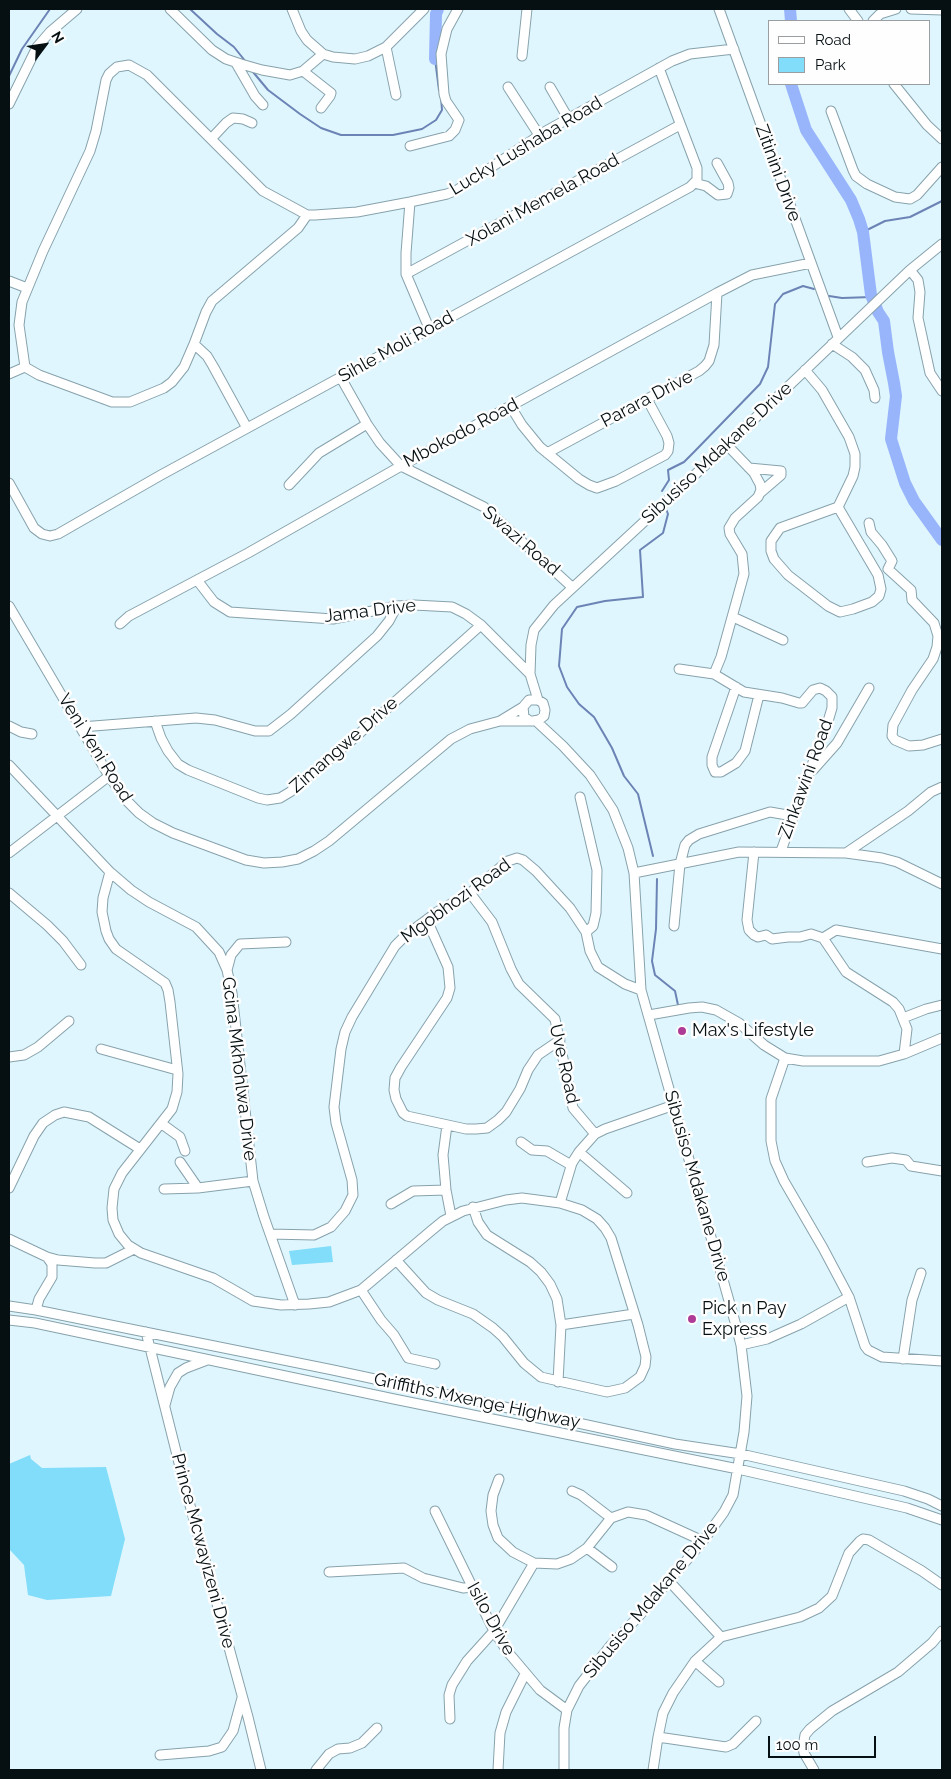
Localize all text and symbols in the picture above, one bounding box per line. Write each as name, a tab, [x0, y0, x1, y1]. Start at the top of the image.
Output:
north arrow	[20, 20, 70, 70]
legend	[768, 20, 931, 85]
text: N	[48, 29, 67, 46]
text: Road	[815, 31, 851, 49]
text: Park	[815, 56, 846, 74]
street label: Lucky Lushaba Road	[446, 92, 606, 200]
street label: Zitinini Drive	[750, 122, 806, 224]
street label: Xolani Memela Road	[463, 149, 623, 251]
street label: Sihle Moli Road	[335, 306, 457, 388]
street label: Parara Drive	[598, 366, 696, 432]
street label: Sibusiso Mdakane Drive	[637, 378, 797, 528]
street label: Mbokodo Road	[400, 394, 522, 472]
street label: Swazi Road	[478, 502, 564, 580]
street label: Jama Drive	[323, 595, 417, 627]
street label: Veni Yeni Road	[53, 690, 137, 806]
street label: Zimangwe Drive	[286, 692, 402, 798]
street label: Zinkawini Road	[774, 716, 838, 842]
street label: Mgobhozi Road	[397, 854, 515, 948]
street label: Gcina Mkhohlwa Drive	[217, 976, 261, 1162]
place label: Max's Lifestyle	[692, 1020, 814, 1042]
street label: Uve Road	[544, 1022, 584, 1106]
marker: Max's Lifestyle	[676, 1025, 688, 1037]
street label: Sibusiso Mdakane Drive	[659, 1088, 735, 1284]
place label: Pick n Pay Express	[702, 1298, 787, 1340]
marker: Pick n Pay Express	[686, 1313, 698, 1325]
street label: Griffiths Mxenge Highway	[372, 1369, 582, 1433]
street label: Prince Mcwayizeni Drive	[167, 1451, 239, 1651]
street label: Sibusiso Mdakane Drive	[579, 1517, 723, 1683]
street label: Isilo Drive	[462, 1579, 520, 1659]
scale bar	[771, 1726, 878, 1758]
text: 100 m	[776, 1736, 818, 1754]

